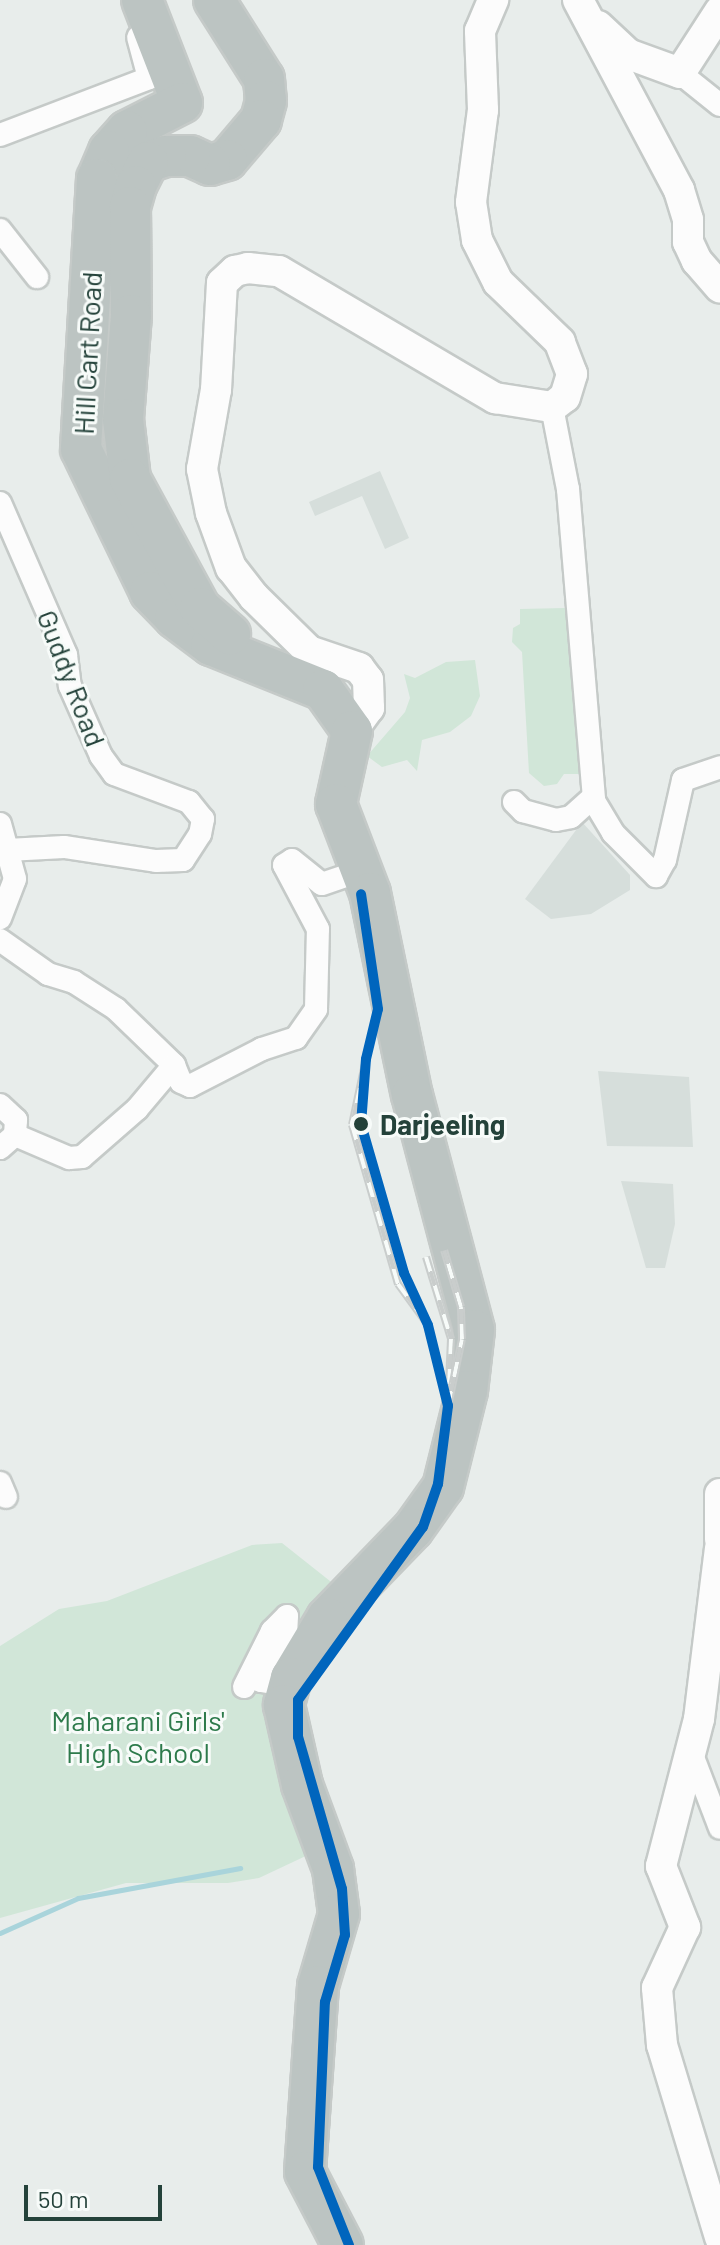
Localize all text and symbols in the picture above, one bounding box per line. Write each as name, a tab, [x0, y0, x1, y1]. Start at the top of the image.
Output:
street label: Hill Cart Road	[66, 271, 108, 435]
street label: Guddy Road	[31, 605, 113, 751]
place label: Darjeeling	[380, 1107, 505, 1141]
marker: Darjeeling	[349, 1112, 373, 1136]
park label: Maharani Girls' High School	[51, 1703, 225, 1769]
scale bar	[28, 2169, 166, 2219]
text: 50 m	[38, 2184, 89, 2213]

